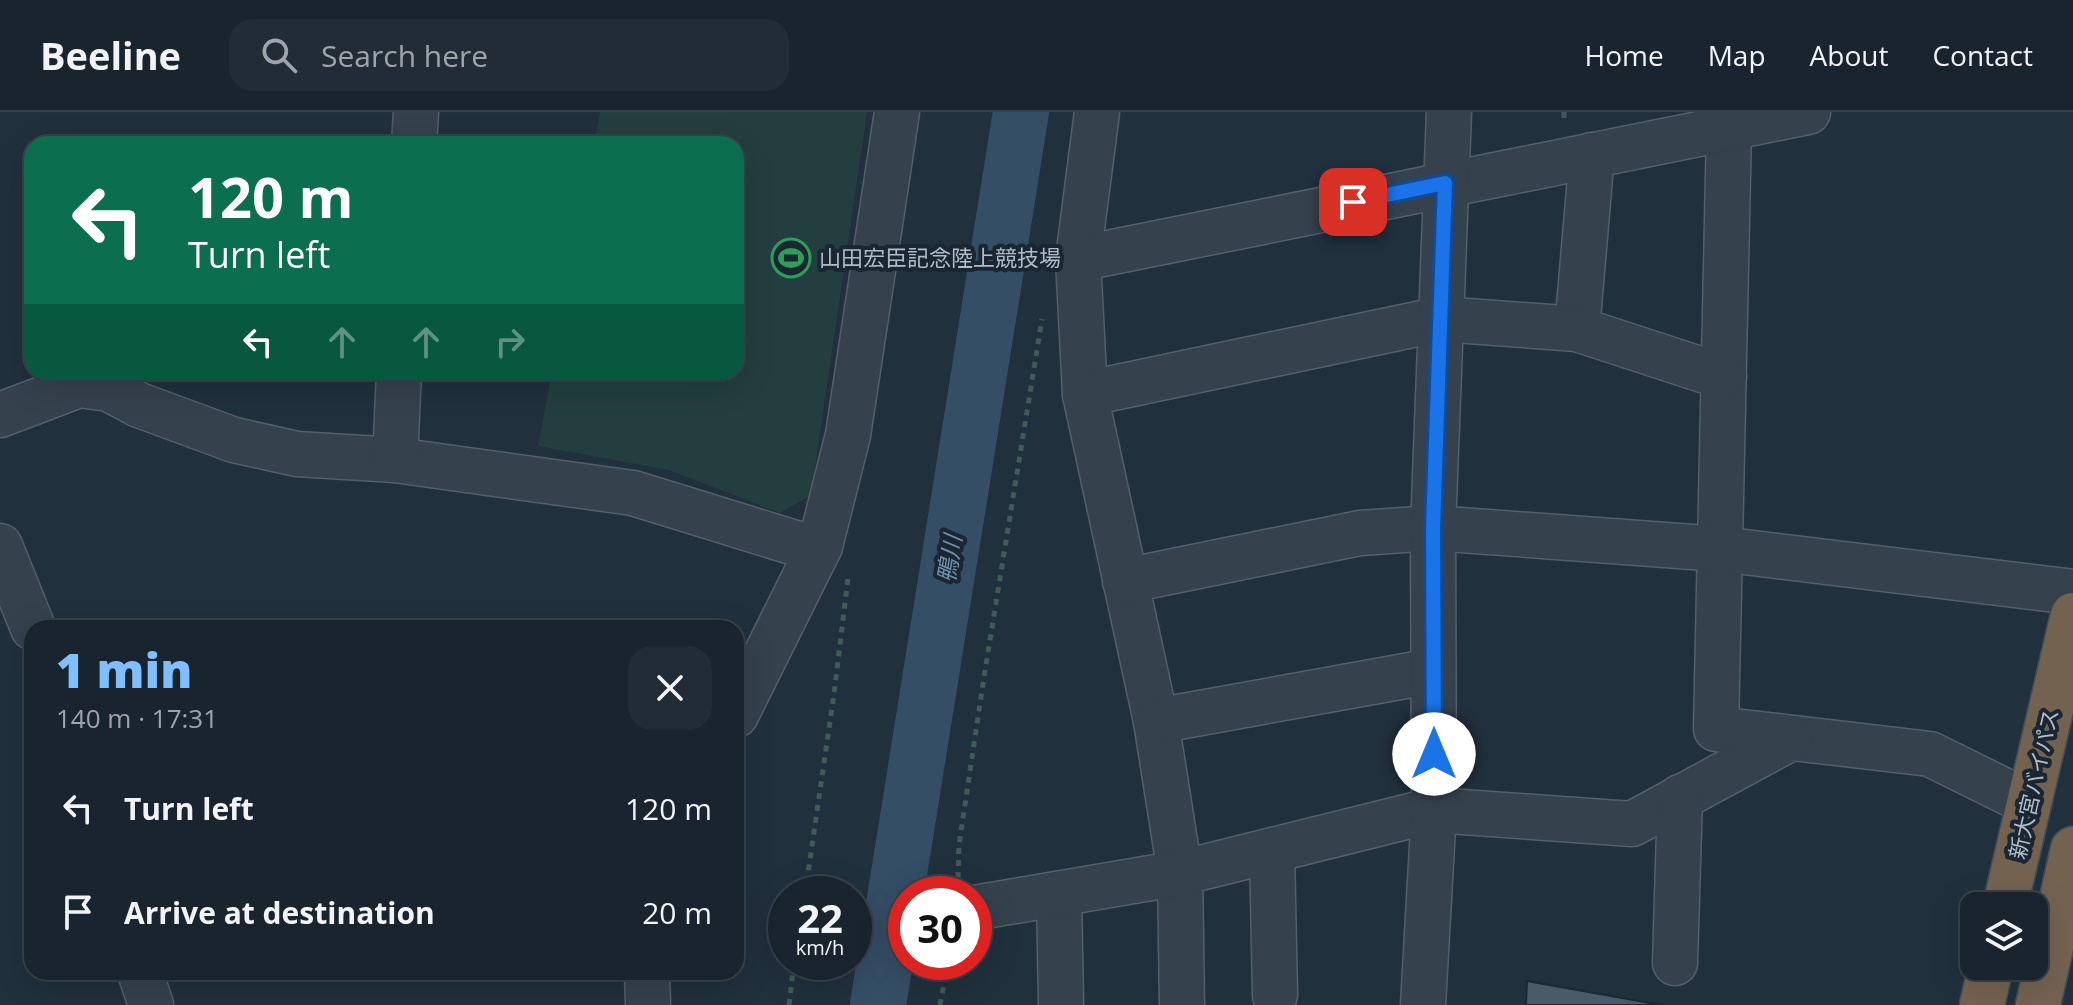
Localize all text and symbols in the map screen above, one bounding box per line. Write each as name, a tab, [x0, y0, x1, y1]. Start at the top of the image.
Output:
search box	[229, 19, 789, 91]
text: Beeline	[40, 29, 181, 81]
icon: search	[257, 33, 301, 77]
text: Search here	[321, 35, 488, 76]
text: Home	[1585, 36, 1664, 74]
text: Map	[1708, 36, 1766, 74]
text: About	[1810, 36, 1888, 74]
text: Contact	[1932, 36, 2033, 74]
text: 120 m	[188, 158, 354, 234]
icon: left	[56, 168, 160, 272]
pin	[1319, 168, 1387, 236]
icon: arrive	[1331, 180, 1375, 224]
text: Turn left	[188, 230, 330, 279]
sports icon: 山田宏臣記念陸上競技場	[770, 237, 812, 279]
place label: 山田宏臣記念陸上競技場	[819, 242, 1061, 272]
icon: left	[236, 320, 280, 364]
icon: ahead	[320, 320, 364, 364]
icon: ahead	[404, 320, 448, 364]
icon: right	[488, 320, 532, 364]
water label: 鴨川	[928, 530, 969, 585]
text: 1 min	[56, 637, 192, 702]
button: close	[628, 646, 712, 730]
text: 140 m · 17:31	[56, 700, 218, 736]
street label: 新大宮バイパス	[2001, 706, 2065, 862]
position arrow	[1392, 712, 1476, 796]
icon: left	[56, 786, 100, 830]
text: Turn left	[124, 788, 254, 829]
text: 120 m	[625, 788, 712, 829]
speed limit sign: 30	[888, 876, 992, 980]
icon: arrive	[56, 890, 100, 934]
text: 22	[797, 890, 843, 945]
text: Arrive at destination	[124, 892, 435, 933]
text: 20 m	[642, 892, 712, 933]
map controls	[1960, 892, 2048, 980]
button: layers	[1960, 892, 2048, 980]
text: km/h	[796, 934, 844, 961]

